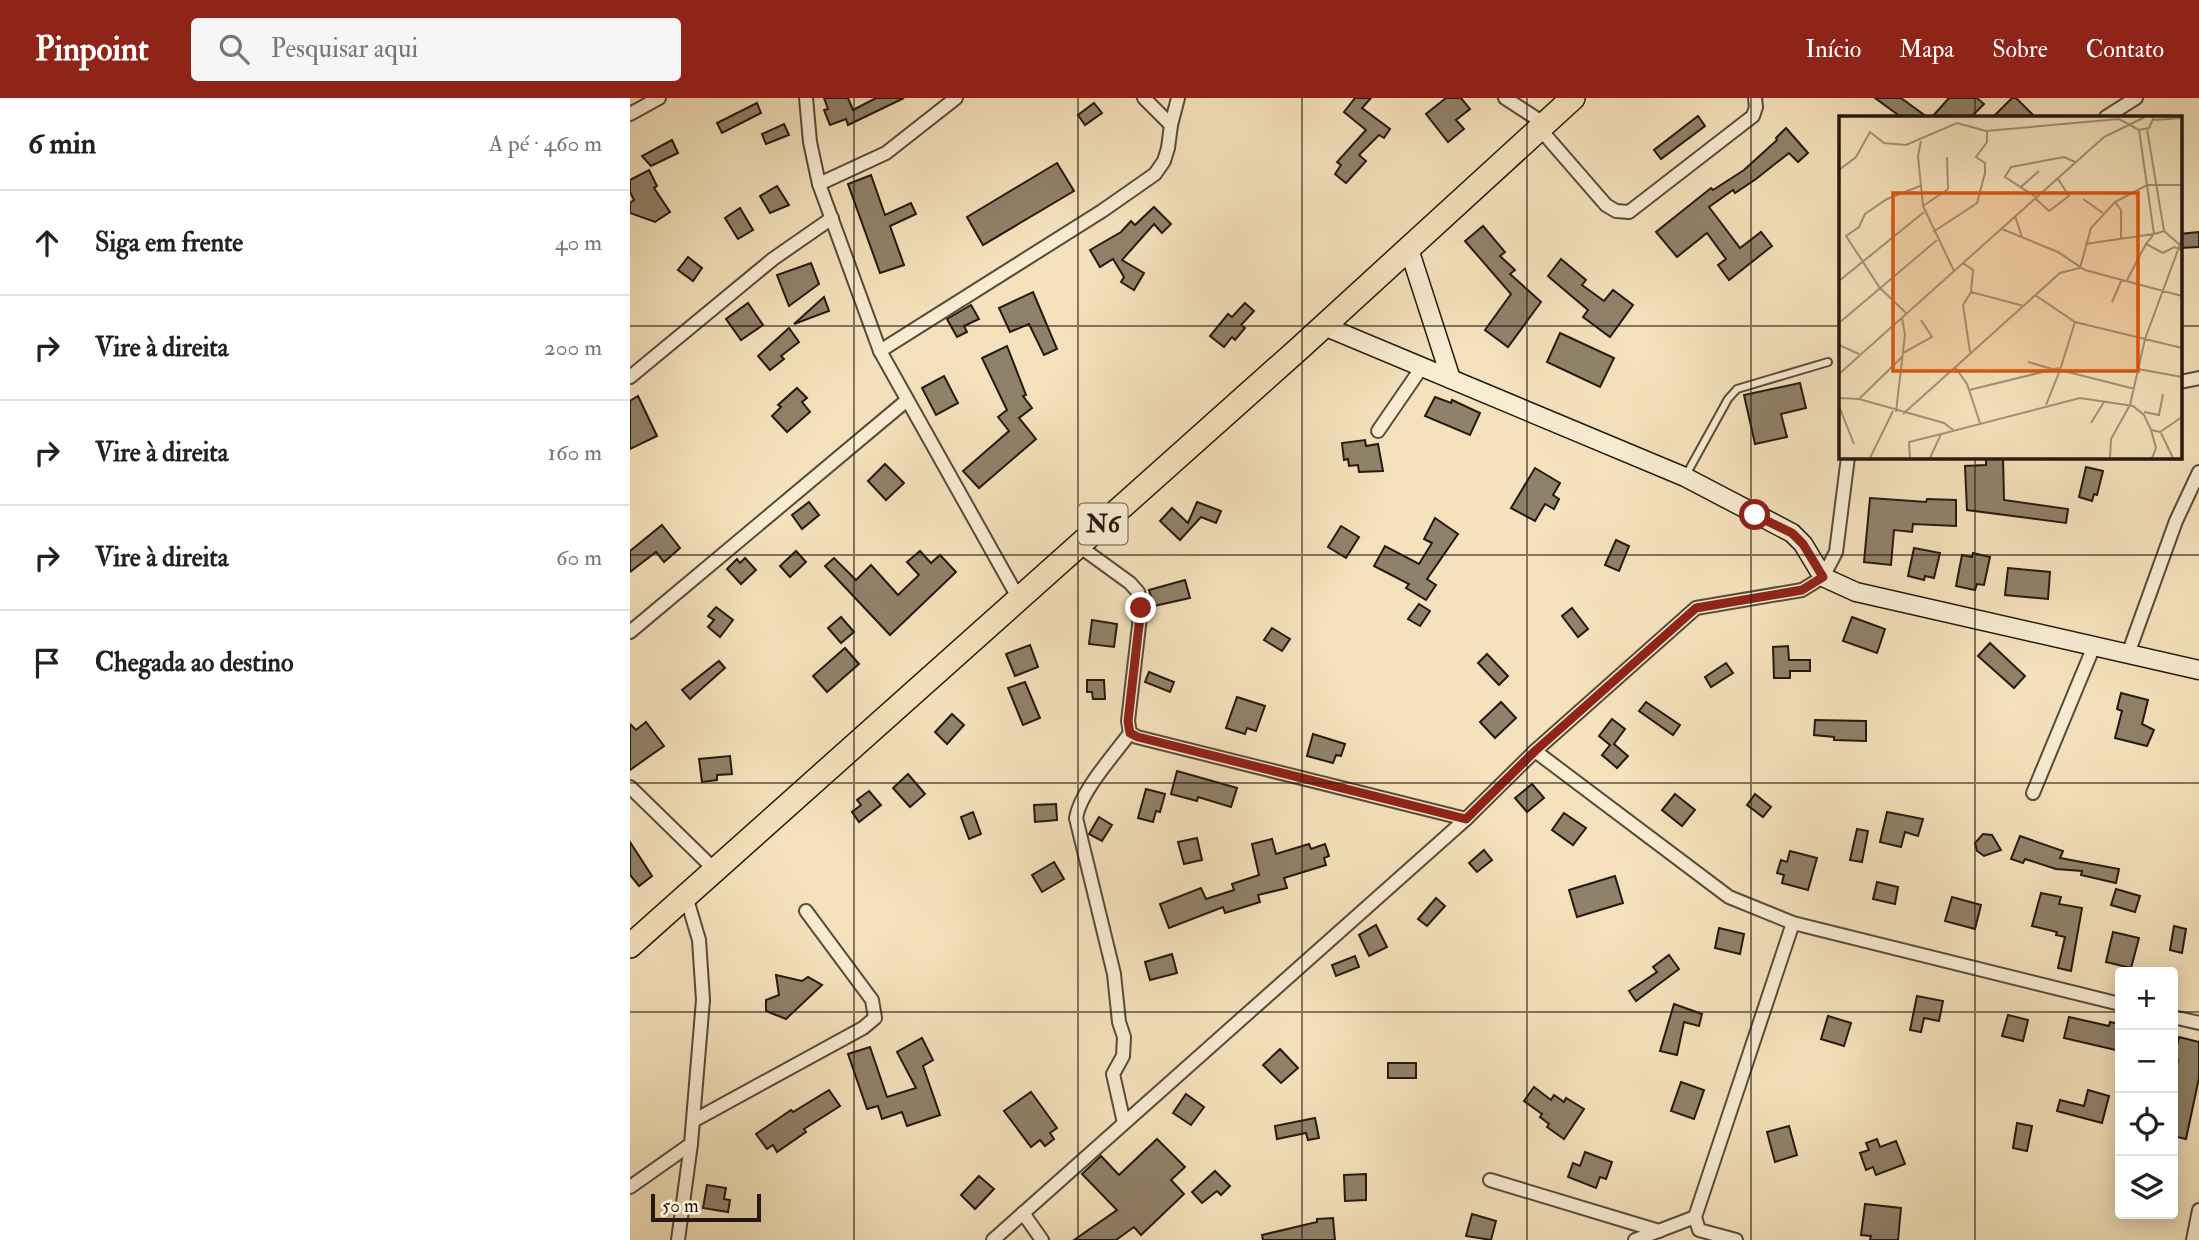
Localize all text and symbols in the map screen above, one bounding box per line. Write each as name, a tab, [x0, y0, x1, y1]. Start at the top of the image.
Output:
search box	[191, 18, 681, 81]
text: Pinpoint	[35, 29, 149, 70]
icon: search	[215, 30, 253, 68]
text: Pesquisar aqui	[271, 33, 418, 65]
text: Início	[1805, 34, 1861, 65]
text: Mapa	[1899, 34, 1954, 65]
text: Sobre	[1992, 34, 2048, 65]
text: Contato	[2086, 34, 2164, 65]
inset map	[1839, 116, 2182, 458]
text: 6 min	[28, 125, 96, 162]
text: A pé · 460 m	[489, 129, 602, 158]
icon: ahead	[28, 224, 66, 262]
text: Siga em frente	[95, 227, 243, 259]
text: 40 m	[555, 228, 602, 257]
icon: right	[28, 329, 66, 367]
text: Vire à direita	[95, 332, 228, 364]
text: 200 m	[544, 333, 602, 362]
icon: right	[28, 434, 66, 472]
text: Vire à direita	[95, 437, 228, 469]
text: 160 m	[548, 438, 602, 467]
route start	[1739, 499, 1770, 530]
road number: N6	[1078, 503, 1128, 544]
icon: right	[28, 539, 66, 577]
text: Vire à direita	[95, 542, 228, 574]
text: 60 m	[556, 543, 602, 572]
route end	[1125, 592, 1156, 623]
icon: arrive	[28, 644, 66, 682]
text: Chegada ao destino	[95, 647, 293, 679]
map controls	[2115, 967, 2178, 1219]
button: +	[2115, 967, 2178, 1030]
button: −	[2115, 1030, 2178, 1093]
button: locate	[2115, 1093, 2178, 1156]
button: layers	[2115, 1156, 2178, 1219]
scale bar	[651, 1191, 761, 1223]
text: 50 m	[662, 1194, 699, 1218]

